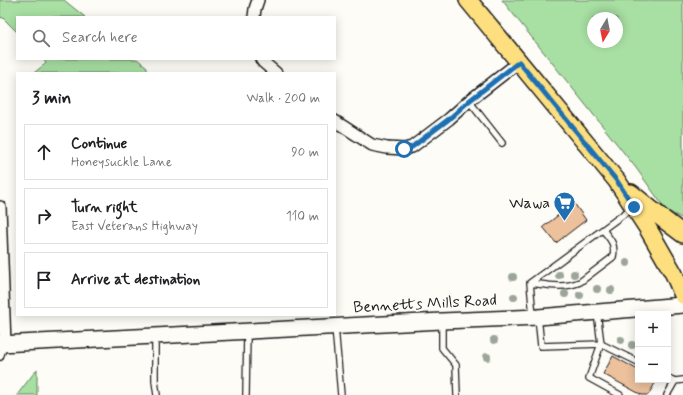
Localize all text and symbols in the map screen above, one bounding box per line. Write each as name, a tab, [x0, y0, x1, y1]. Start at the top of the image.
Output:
north arrow	[587, 12, 623, 48]
search box	[16, 16, 336, 60]
icon: search	[30, 27, 52, 49]
text: Search here	[62, 28, 138, 48]
text: 3 min	[32, 87, 71, 109]
text: Walk · 200 m	[246, 90, 320, 107]
text: Continue	[71, 134, 127, 154]
route start	[395, 140, 413, 158]
icon: ahead	[33, 141, 55, 163]
text: 90 m	[291, 144, 319, 161]
text: Honeysuckle Lane	[71, 154, 172, 171]
supermarket icon: Wawa	[552, 190, 578, 223]
place label: Wawa	[509, 193, 550, 214]
text: Turn right	[71, 198, 138, 218]
route end	[625, 198, 643, 216]
icon: right	[33, 205, 55, 227]
text: 110 m	[286, 208, 319, 225]
text: East Veterans Highway	[71, 218, 198, 235]
icon: arrive	[33, 269, 55, 291]
text: Arrive at destination	[71, 270, 200, 290]
street label: Bennetts Mills Road	[353, 290, 497, 318]
map controls	[635, 311, 671, 383]
button: +	[635, 311, 671, 347]
button: −	[635, 347, 671, 383]

